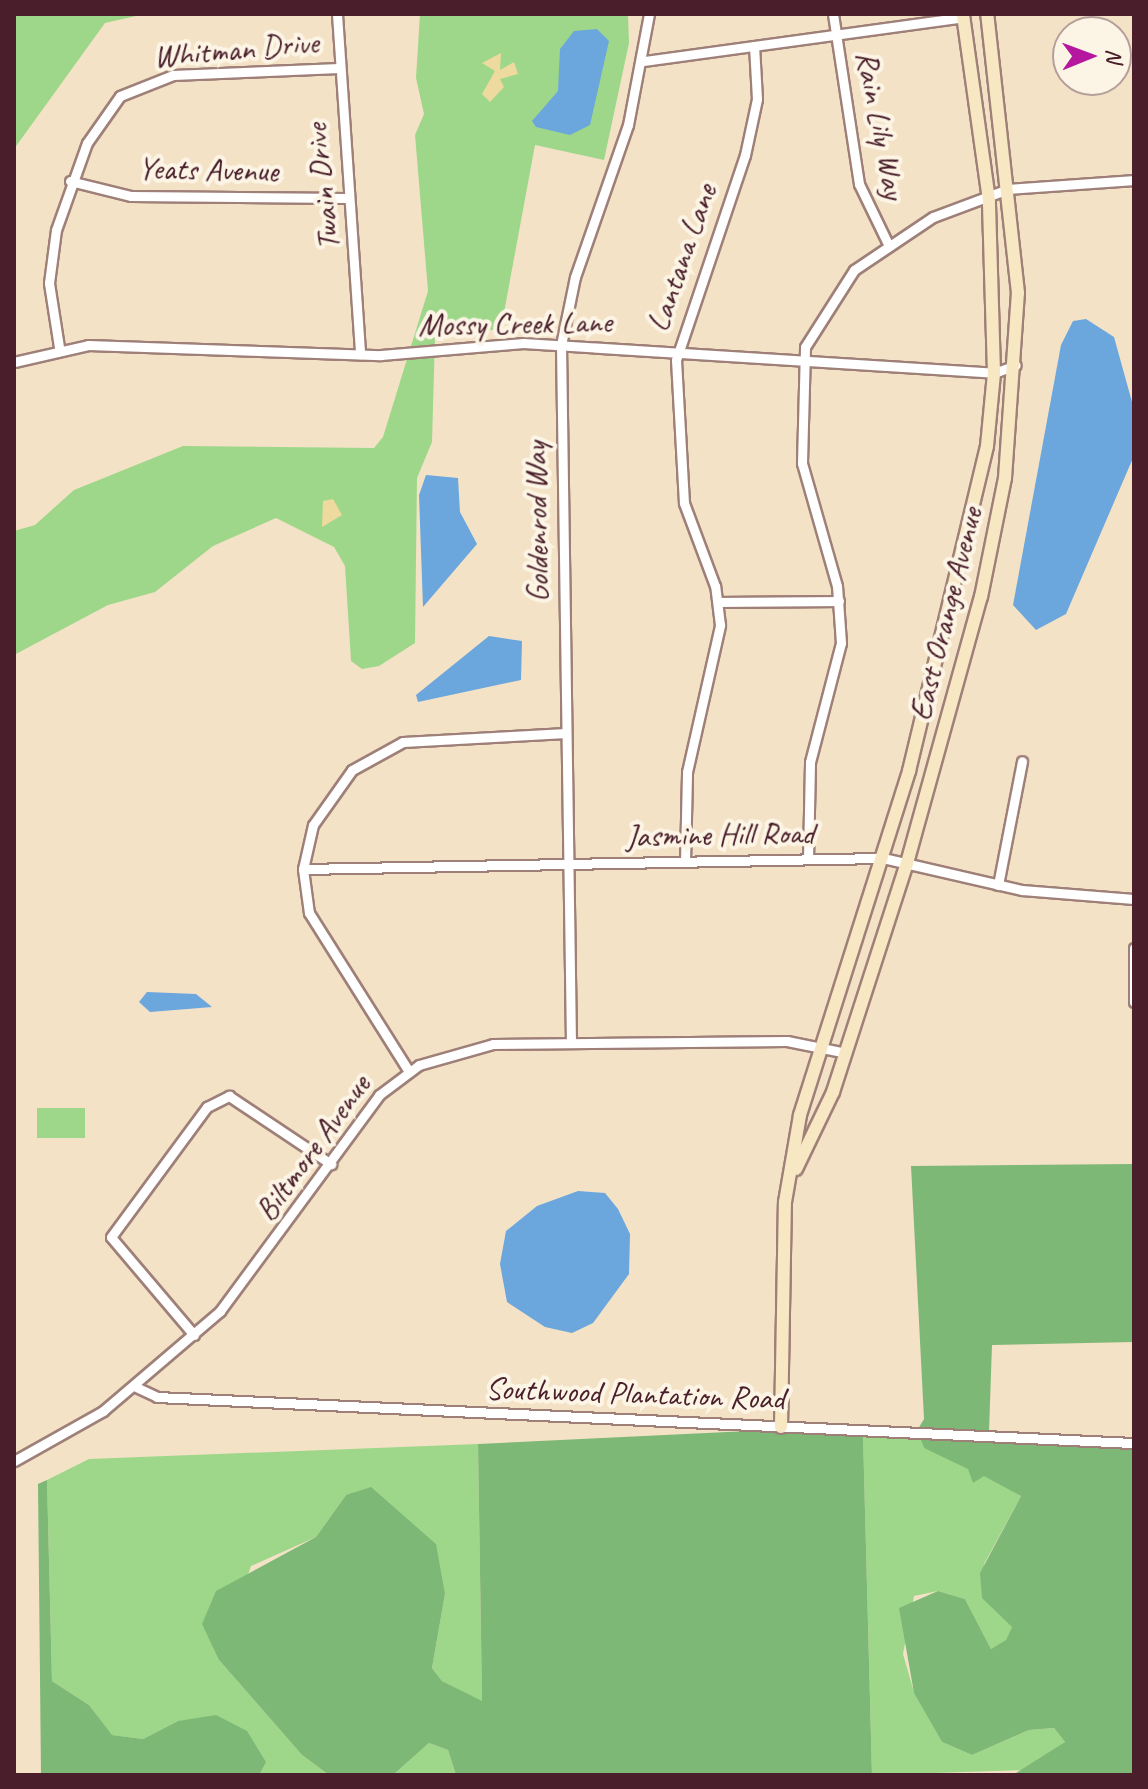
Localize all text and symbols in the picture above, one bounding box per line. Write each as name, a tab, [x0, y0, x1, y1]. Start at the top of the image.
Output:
north arrow	[1052, 16, 1132, 96]
street label: Whitman Drive	[152, 24, 320, 76]
street label: Rain Lily Way	[847, 48, 913, 202]
text: N	[1100, 49, 1128, 63]
street label: Twain Drive	[297, 122, 349, 252]
street label: Yeats Avenue	[138, 150, 278, 190]
street label: Lantana Lane	[639, 179, 725, 337]
street label: Mossy Creek Lane	[418, 303, 612, 345]
street label: Goldenrod Way	[516, 442, 558, 602]
street label: East Orange Avenue	[901, 503, 991, 725]
street label: Jasmine Hill Road	[625, 814, 815, 856]
street label: Biltmore Avenue	[247, 1067, 379, 1229]
street label: Southwood Plantation Road	[485, 1370, 785, 1418]

